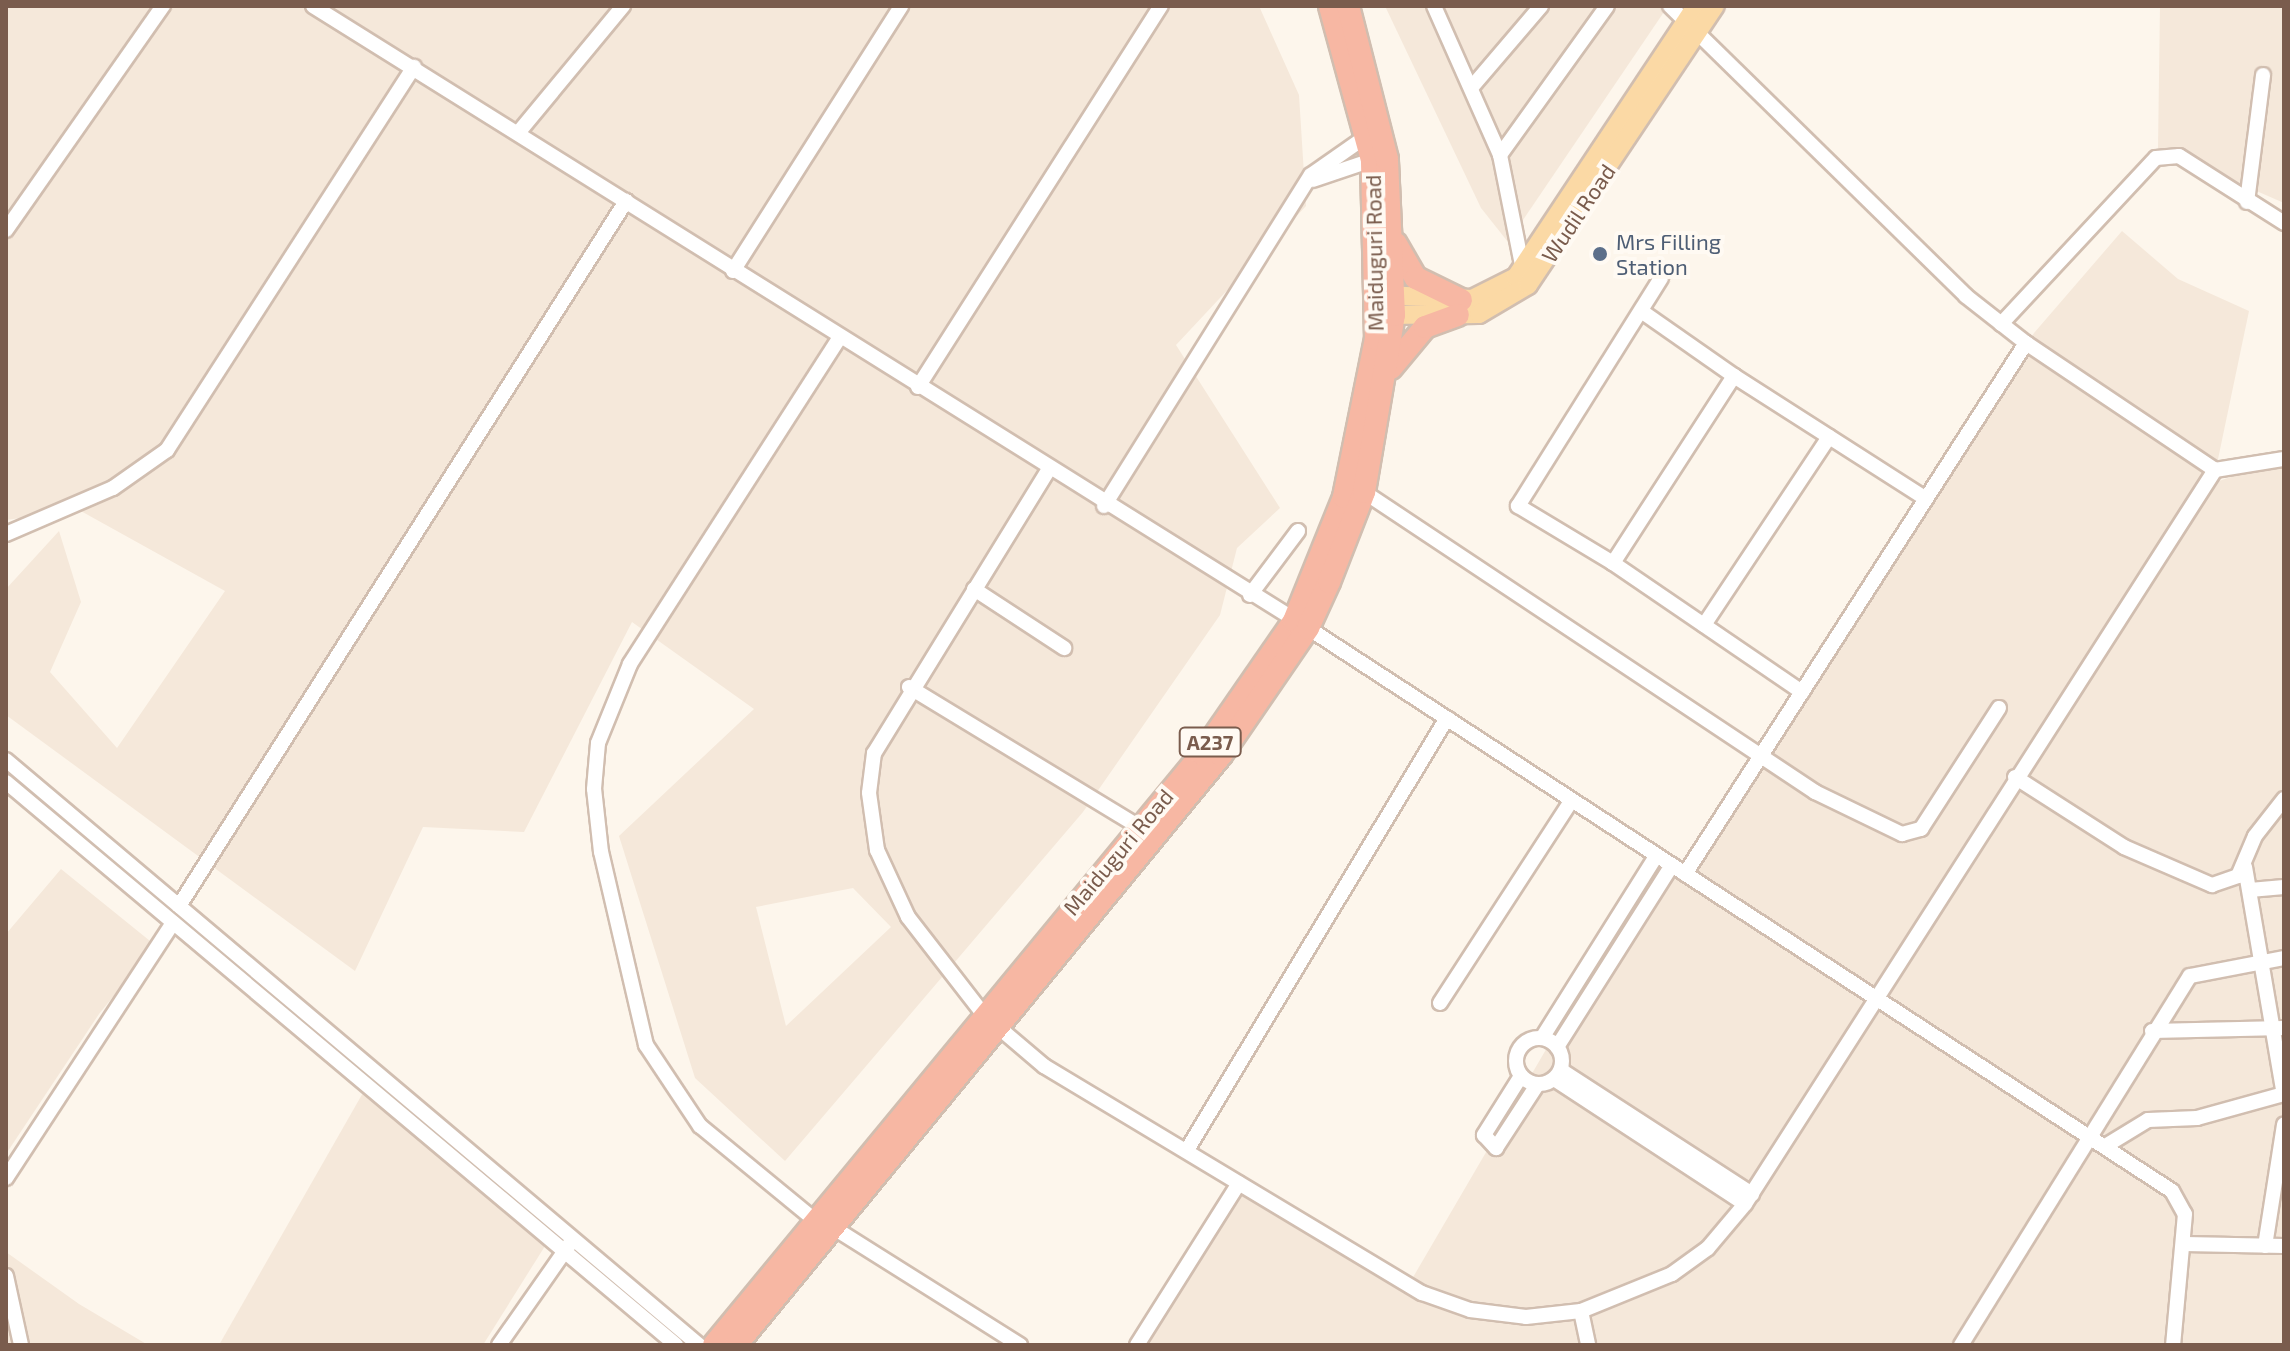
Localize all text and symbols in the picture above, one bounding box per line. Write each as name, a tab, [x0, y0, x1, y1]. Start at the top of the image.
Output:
street label: Wudil Road	[1535, 159, 1621, 267]
street label: Maiduguri Road	[1359, 174, 1389, 332]
place label: Mrs Filling Station	[1616, 228, 1721, 280]
marker: Mrs Filling Station	[1591, 245, 1609, 263]
road number: A237	[1178, 726, 1242, 758]
street label: Maiduguri Road	[1058, 784, 1178, 920]

